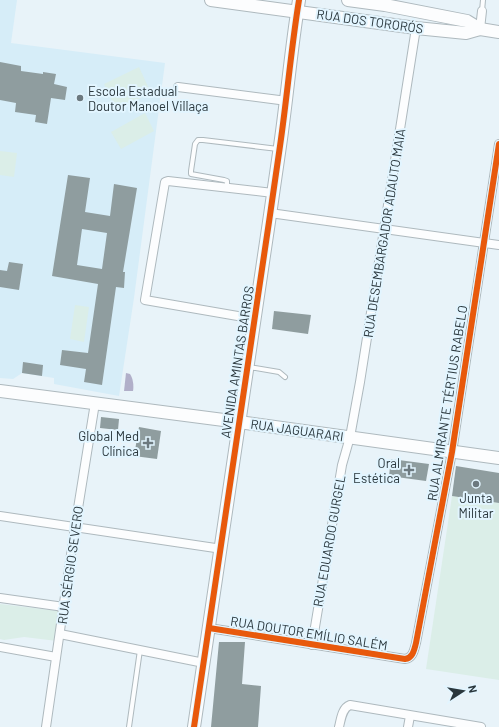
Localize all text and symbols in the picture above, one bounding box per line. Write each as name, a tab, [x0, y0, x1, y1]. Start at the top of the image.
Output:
street label: RUA DOS TORORÓS	[316, 6, 424, 36]
place label: Escola Estadual Doutor Manoel Villaça	[88, 83, 209, 114]
marker: Escola Estadual Doutor Manoel Villaça	[75, 93, 85, 103]
street label: RUA DESEMBARGADOR ADAUTO MAIA	[360, 127, 408, 339]
street label: AVENIDA AMINTAS BARROS	[217, 285, 257, 439]
street label: RUA ALMIRANTE TÉRTIUS RABELO	[424, 304, 470, 502]
street label: RUA JAGUARARI	[249, 416, 345, 444]
place label: Global Med Clínica	[78, 428, 139, 459]
marker: Global Med Clínica	[142, 437, 154, 449]
place label: Oral Estética	[353, 455, 400, 486]
marker: Oral Estética	[403, 464, 415, 476]
street label: RUA EDUARDO GURGEL	[310, 474, 348, 608]
marker: Junta Militar	[471, 479, 481, 489]
place label: Junta Militar	[458, 490, 494, 521]
street label: RUA SÉRGIO SEVERO	[54, 505, 86, 625]
street label: RUA DOUTOR EMÍLIO SALÉM	[229, 613, 389, 653]
north arrow	[443, 671, 483, 711]
text: N	[466, 684, 480, 694]

